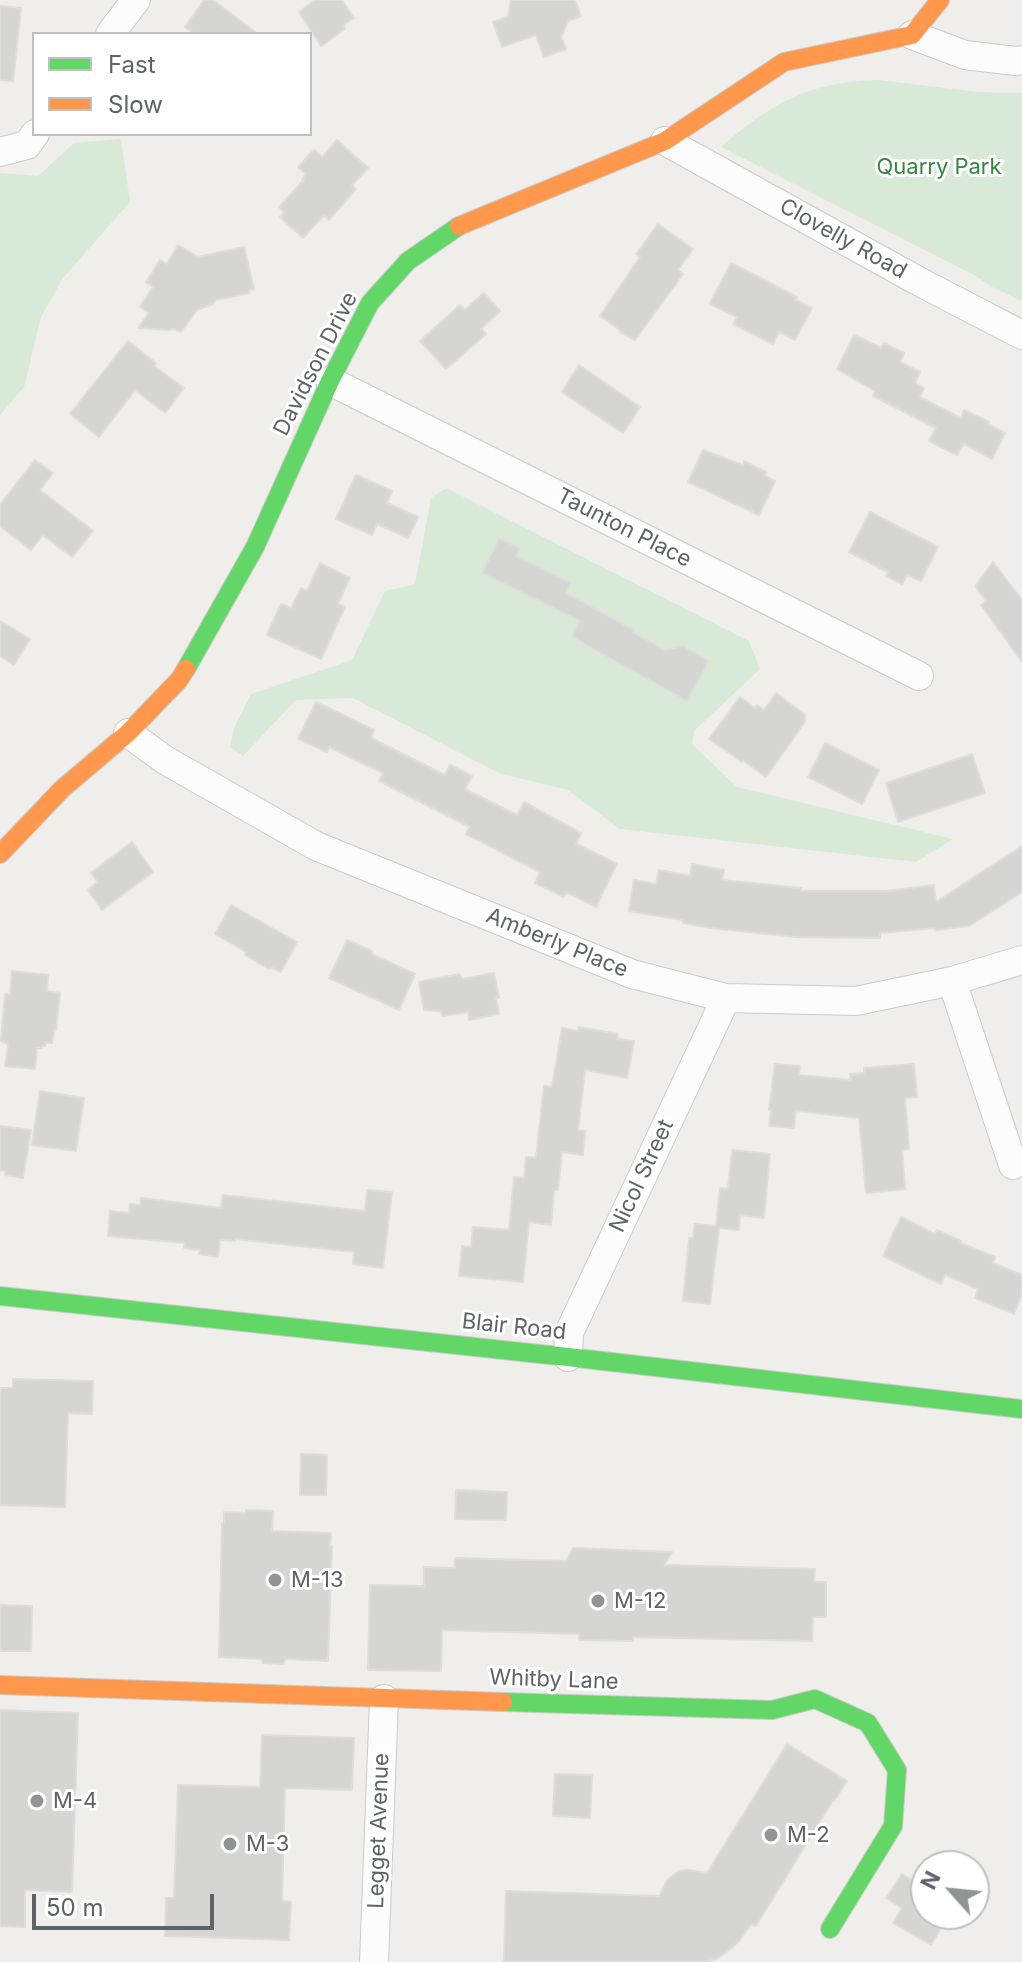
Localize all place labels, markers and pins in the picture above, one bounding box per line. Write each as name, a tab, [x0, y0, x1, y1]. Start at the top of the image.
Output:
place label: M-13	[291, 1567, 344, 1593]
marker: M-13	[266, 1571, 284, 1589]
place label: M-12	[614, 1588, 666, 1614]
marker: M-12	[589, 1592, 607, 1610]
place label: M-4	[53, 1788, 97, 1814]
marker: M-4	[28, 1792, 46, 1810]
place label: M-2	[787, 1822, 830, 1848]
marker: M-2	[762, 1826, 780, 1844]
place label: M-3	[246, 1831, 289, 1857]
marker: M-3	[221, 1835, 239, 1853]

